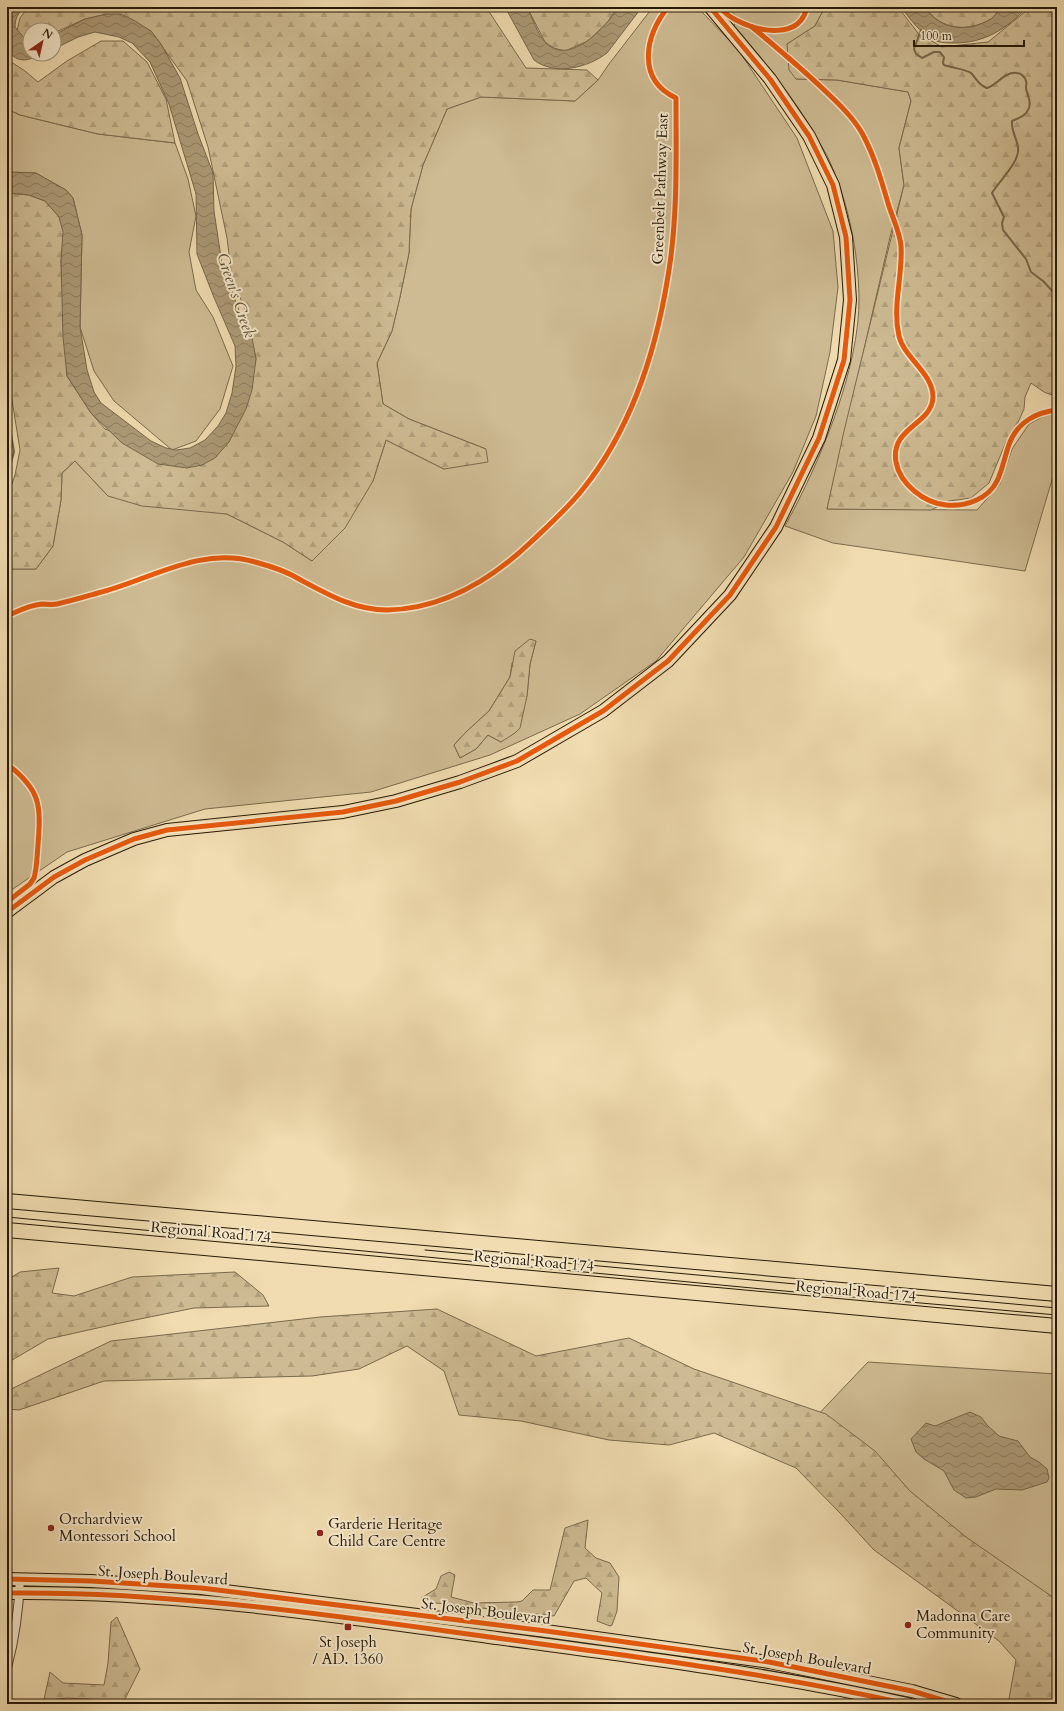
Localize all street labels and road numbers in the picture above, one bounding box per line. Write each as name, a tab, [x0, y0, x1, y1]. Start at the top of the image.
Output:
street label: Greenbelt Pathway East	[647, 113, 673, 265]
street label: Regional Road 174	[150, 1217, 272, 1247]
street label: Regional Road 174	[473, 1246, 595, 1276]
street label: Regional Road 174	[795, 1276, 917, 1306]
street label: St. Joseph Boulevard	[97, 1560, 229, 1590]
street label: St. Joseph Boulevard	[420, 1593, 552, 1629]
street label: St. Joseph Boulevard	[741, 1637, 873, 1679]

